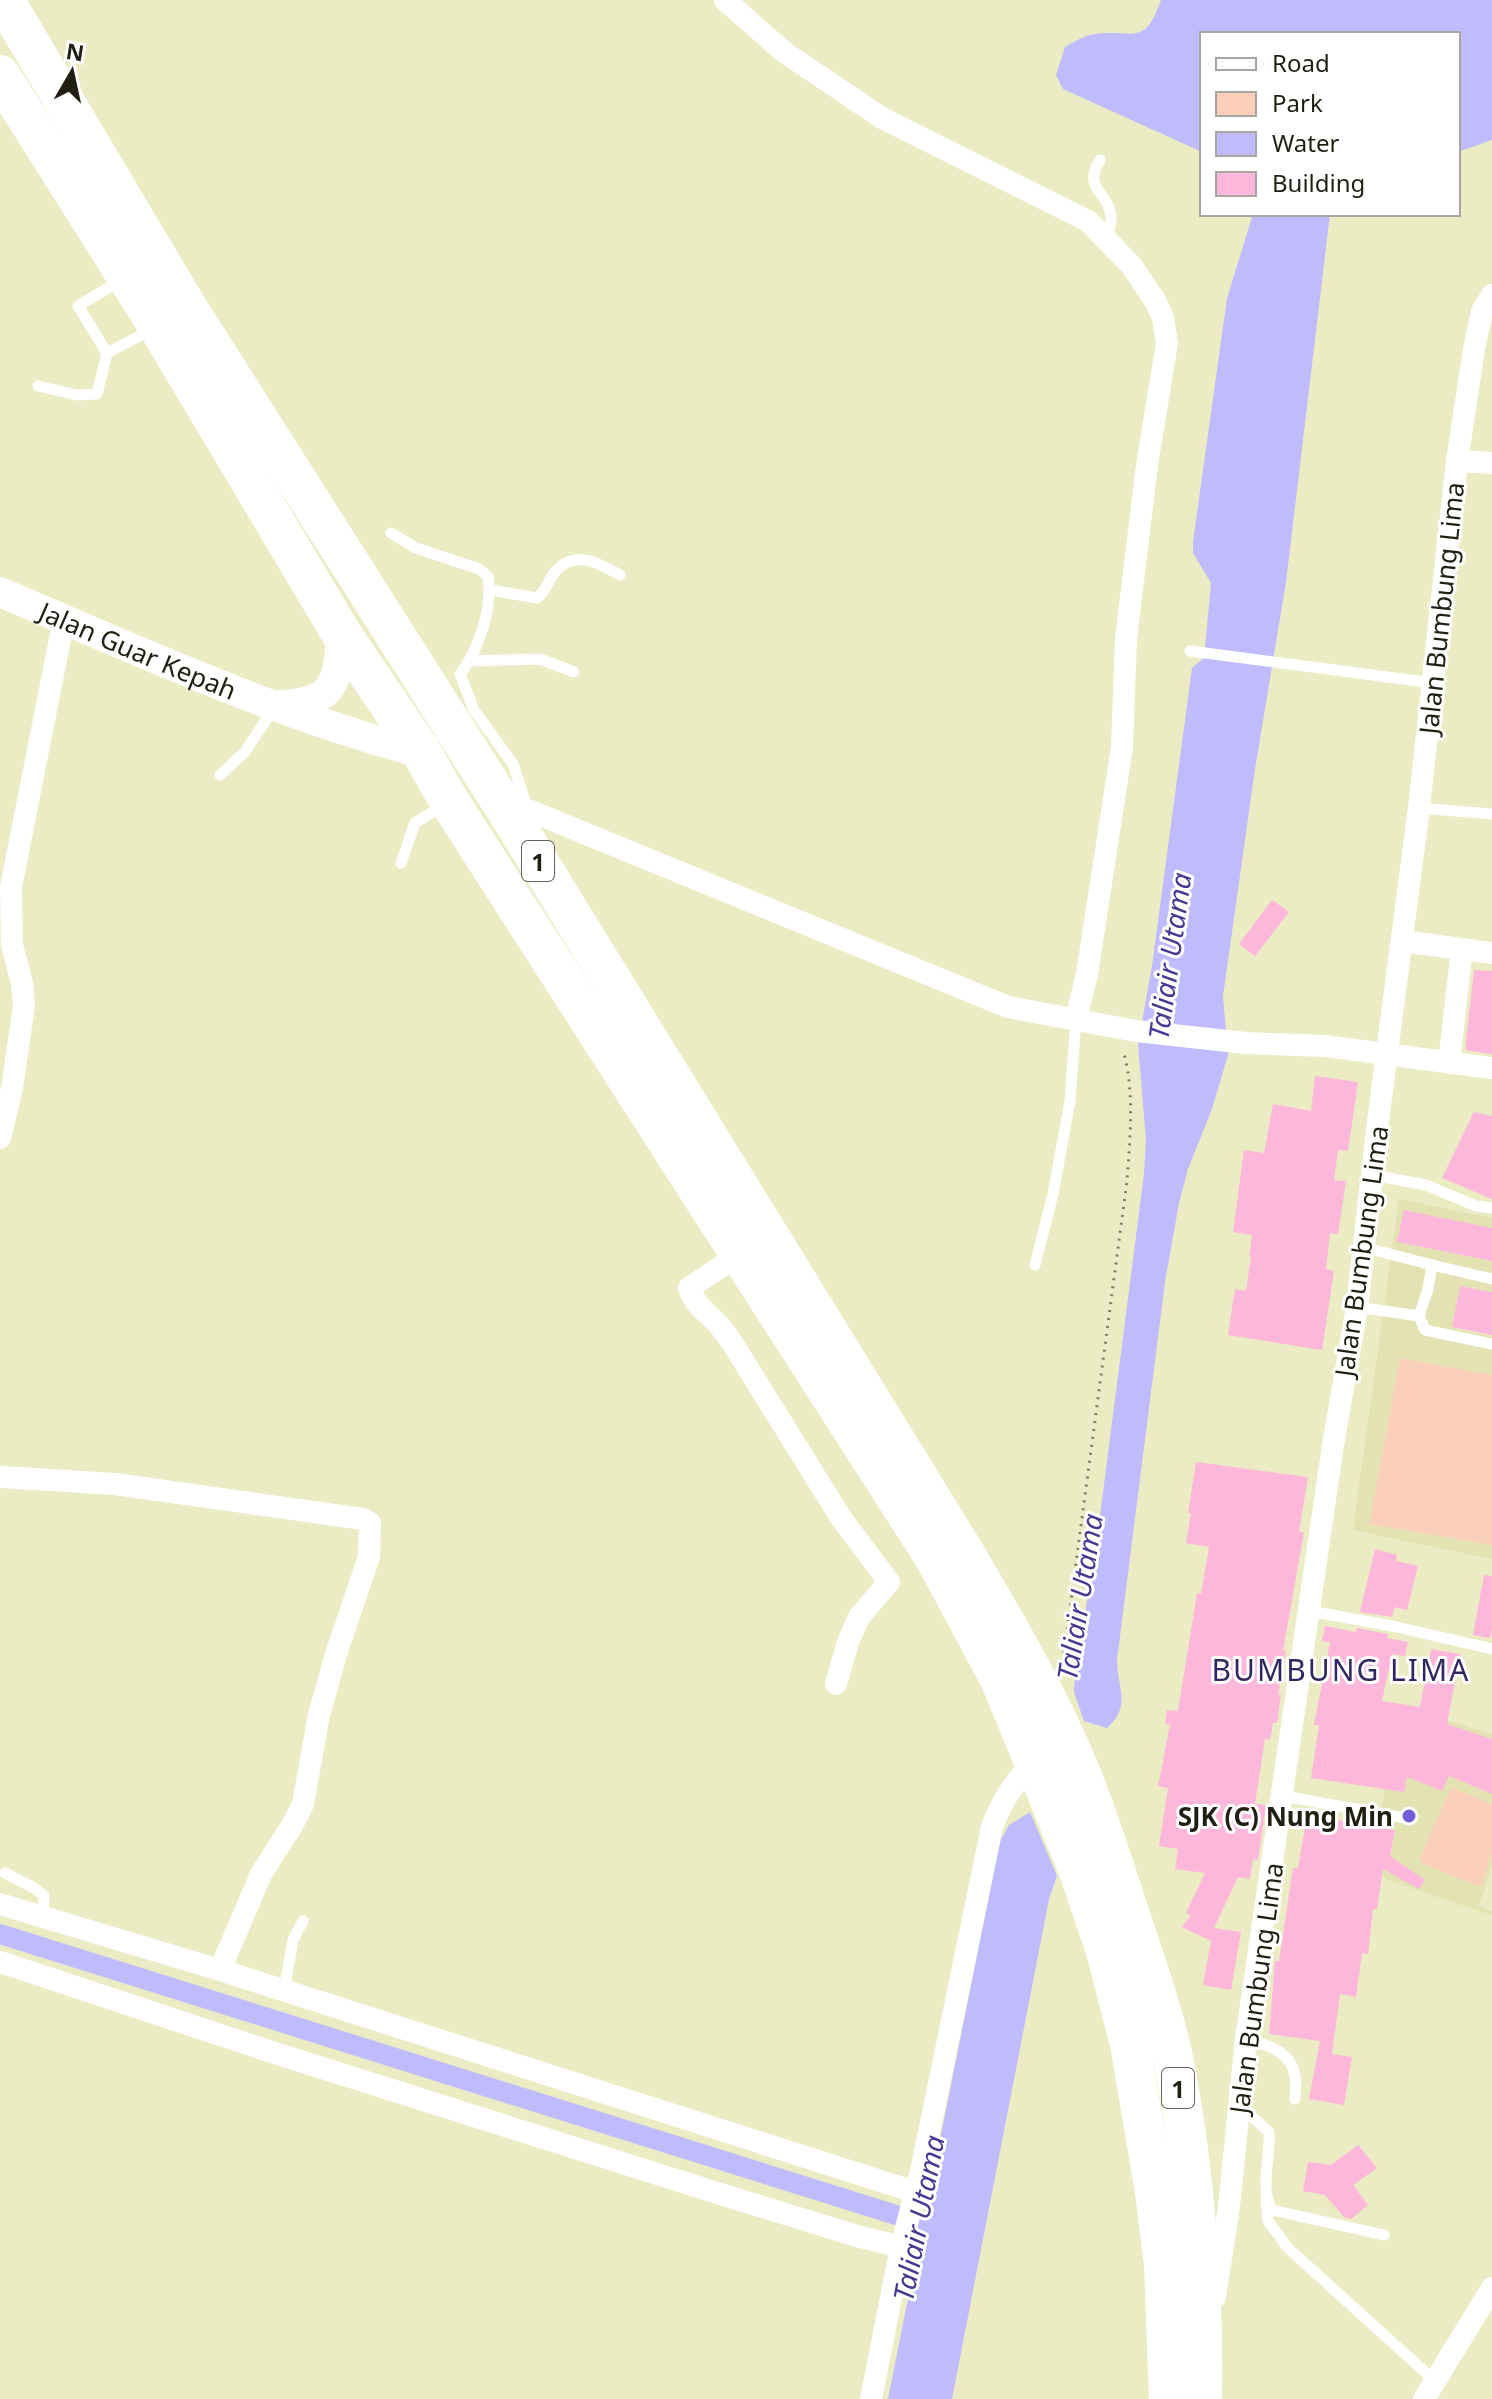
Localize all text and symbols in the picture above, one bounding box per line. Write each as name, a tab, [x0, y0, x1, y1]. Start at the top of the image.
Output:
north arrow	[32, 32, 112, 112]
legend	[1200, 32, 1460, 216]
text: N	[64, 35, 86, 67]
text: Road	[1272, 46, 1330, 79]
text: Park	[1272, 86, 1323, 119]
text: Water	[1272, 126, 1340, 159]
text: Building	[1272, 166, 1365, 199]
street label: Jalan Bumbung Lima	[1410, 480, 1472, 739]
street label: Jalan Guar Kepah	[31, 592, 242, 708]
road number: 1	[522, 841, 554, 881]
water label: Taliair Utama	[1138, 870, 1200, 1042]
street label: Jalan Bumbung Lima	[1325, 1123, 1396, 1382]
water label: Taliair Utama	[1047, 1511, 1111, 1683]
district label: BUMBUNG LIMA	[1212, 1649, 1470, 1690]
place label: SJK (C) Nung Min	[1178, 1798, 1393, 1834]
marker: SJK (C) Nung Min	[1400, 1807, 1418, 1825]
street label: Jalan Bumbung Lima	[1220, 1860, 1291, 2119]
road number: 1	[1162, 2068, 1194, 2108]
water label: Taliair Utama	[883, 2132, 953, 2304]

